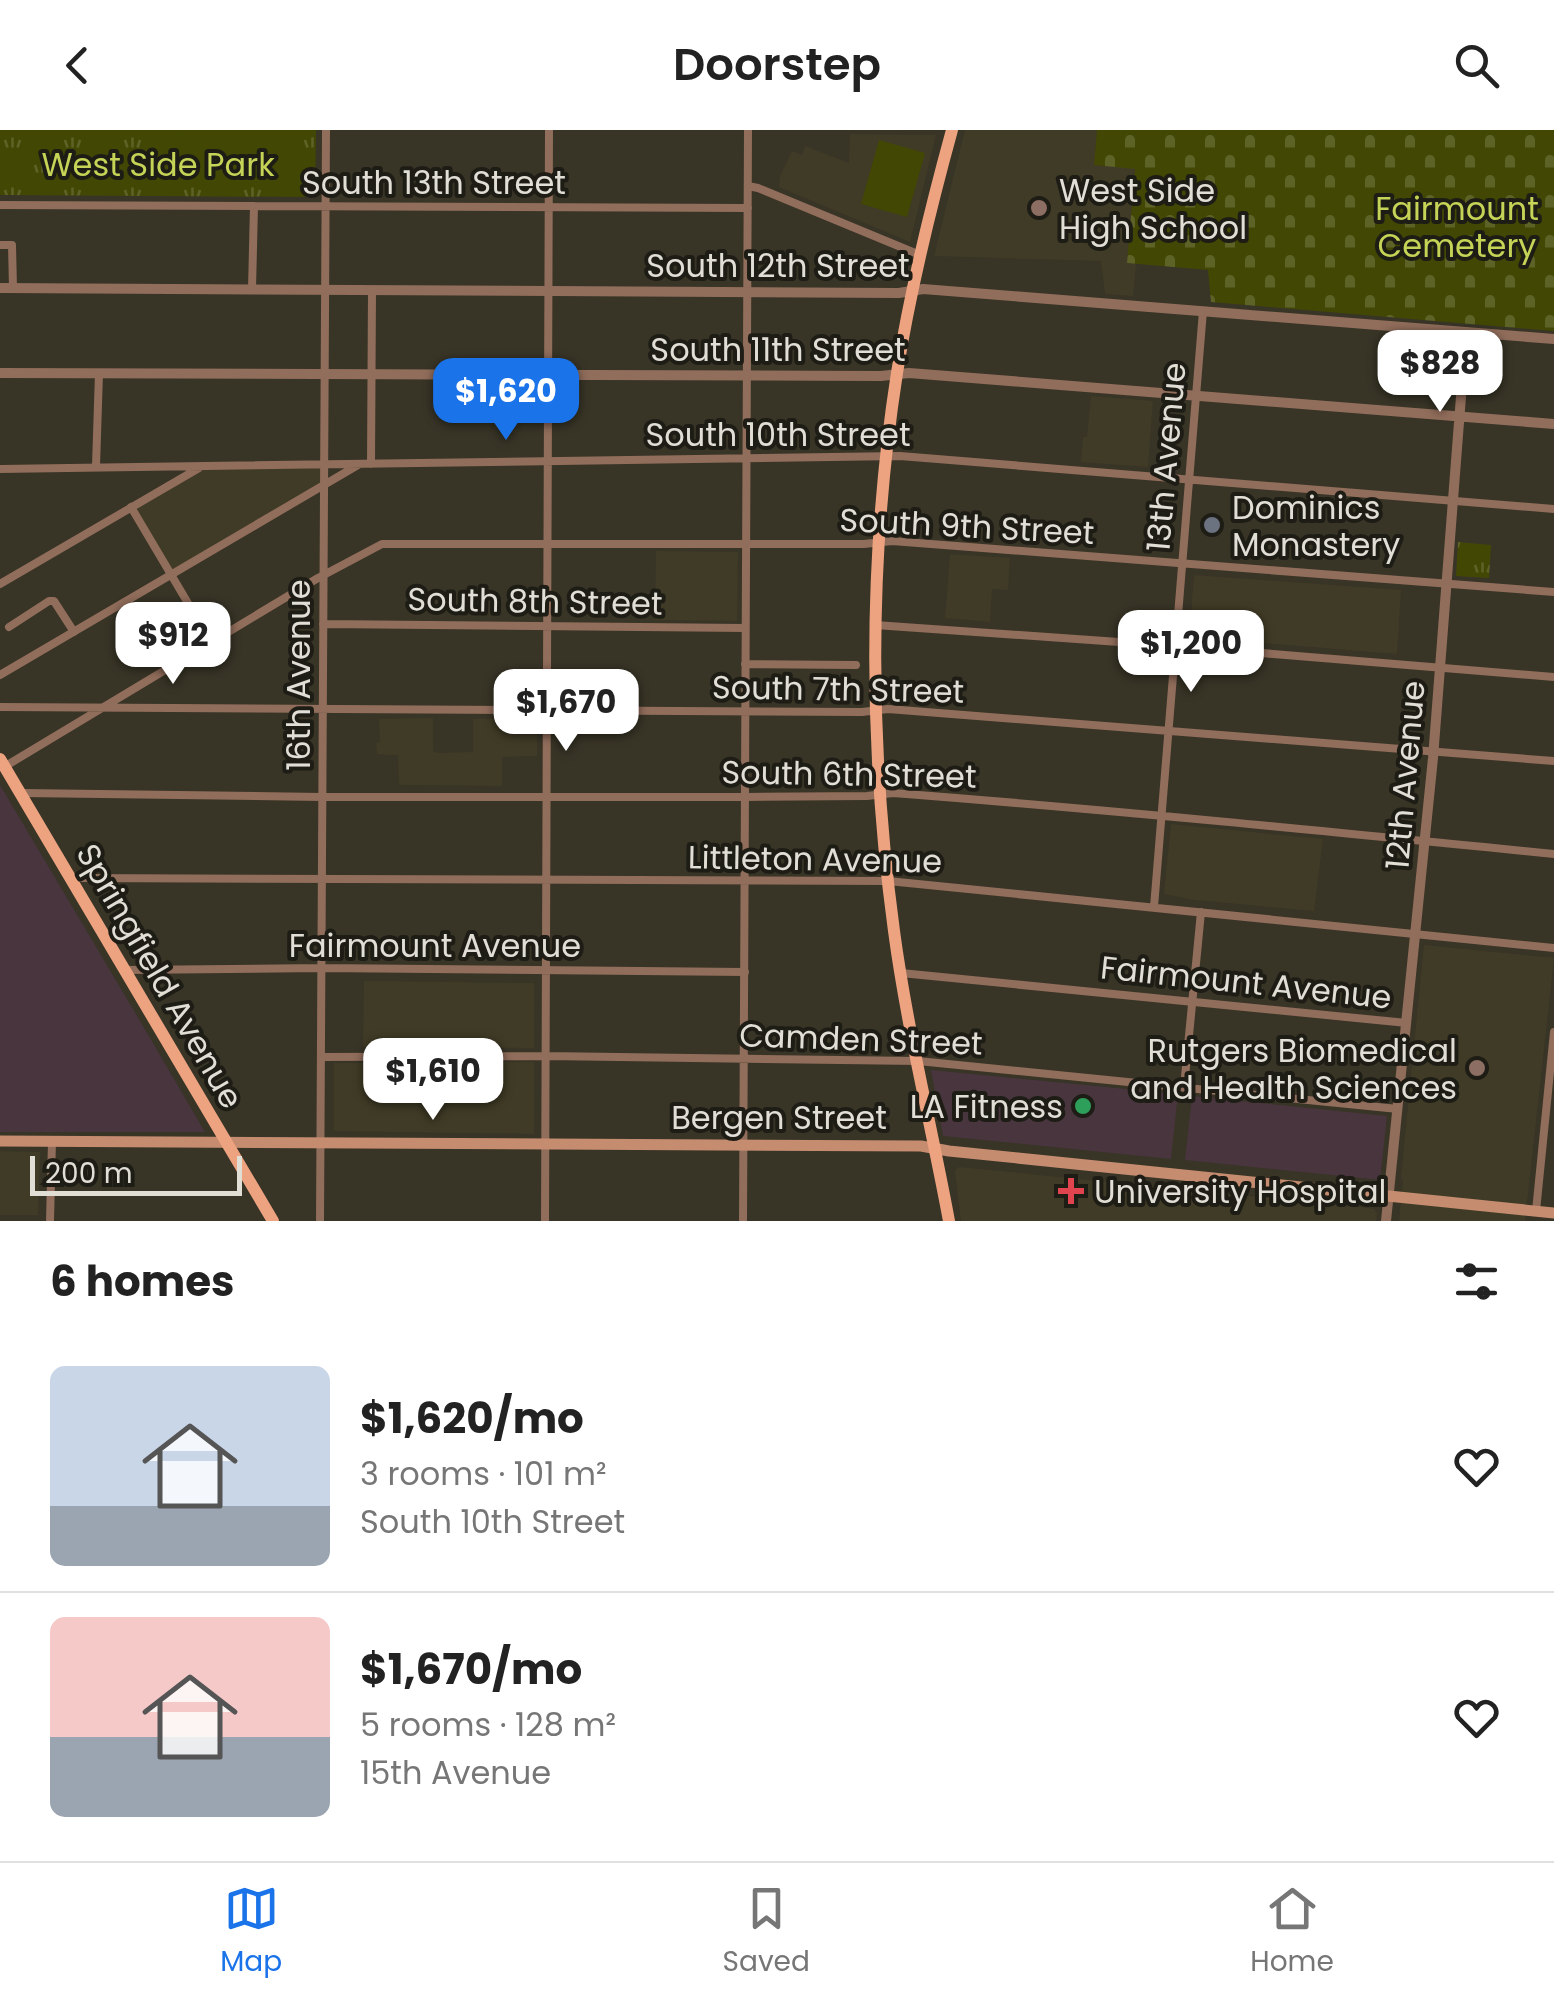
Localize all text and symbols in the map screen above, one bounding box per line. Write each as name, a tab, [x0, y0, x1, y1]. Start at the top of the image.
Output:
text: Doorstep	[673, 33, 881, 96]
icon: back	[50, 38, 105, 93]
icon: search	[1449, 38, 1504, 93]
park label: West Side Park	[41, 142, 275, 187]
street label: South 13th Street	[302, 160, 566, 205]
place label: West Side High School	[1059, 168, 1247, 250]
park label: Fairmount Cemetery	[1375, 186, 1539, 268]
marker: West Side High School	[1028, 197, 1050, 219]
street label: South 12th Street	[646, 243, 910, 288]
street label: South 11th Street	[650, 327, 906, 372]
pin: $828	[1381, 330, 1499, 415]
text: $828	[1400, 340, 1480, 385]
pin: $1,620	[425, 358, 587, 443]
street label: 13th Avenue	[1135, 360, 1197, 554]
text: $1,620	[455, 368, 557, 413]
street label: South 10th Street	[645, 412, 911, 457]
place label: Dominics Monastery	[1232, 485, 1400, 567]
street label: South 9th Street	[839, 497, 1095, 555]
marker: Dominics Monastery	[1201, 514, 1223, 536]
street label: South 8th Street	[407, 576, 663, 626]
street label: 16th Avenue	[276, 579, 321, 771]
pin: $912	[114, 602, 232, 687]
pin: $1,200	[1110, 610, 1272, 695]
text: $912	[137, 612, 209, 657]
text: $1,200	[1140, 620, 1242, 665]
street label: South 7th Street	[711, 664, 965, 714]
pin: $1,670	[485, 669, 647, 754]
text: $1,670	[516, 679, 616, 724]
street label: 12th Avenue	[1374, 679, 1436, 871]
street label: South 6th Street	[721, 749, 977, 799]
street label: Littleton Avenue	[688, 834, 942, 884]
street label: Springfield Avenue	[66, 835, 254, 1117]
street label: Fairmount Avenue	[289, 923, 581, 968]
street label: Fairmount Avenue	[1098, 944, 1394, 1020]
street label: Camden Street	[739, 1012, 983, 1066]
place label: Rutgers Biomedical and Health Sciences	[1130, 1028, 1457, 1110]
pin: $1,610	[352, 1038, 514, 1123]
text: $1,610	[385, 1048, 481, 1093]
marker: Rutgers Biomedical and Health Sciences	[1466, 1057, 1488, 1079]
place label: LA Fitness	[910, 1084, 1063, 1129]
street label: Bergen Street	[671, 1095, 887, 1140]
marker: LA Fitness	[1072, 1095, 1094, 1117]
scale bar	[30, 1151, 242, 1196]
text: 200 m	[45, 1154, 133, 1193]
place label: University Hospital	[1094, 1169, 1386, 1214]
marker: University Hospital	[1058, 1178, 1084, 1204]
text: 6 homes	[50, 1252, 235, 1311]
icon: filters	[1449, 1254, 1504, 1309]
text: $1,620/mo	[360, 1389, 584, 1448]
icon: home	[130, 1406, 250, 1526]
icon: heart	[1449, 1439, 1504, 1494]
text: 3 rooms · 101 m²	[360, 1451, 606, 1496]
text: South 10th Street	[360, 1499, 625, 1544]
text: $1,670/mo	[360, 1640, 582, 1699]
icon: home	[130, 1657, 250, 1777]
icon: heart	[1449, 1690, 1504, 1745]
text: 5 rooms · 128 m²	[360, 1702, 616, 1747]
text: 15th Avenue	[360, 1750, 551, 1795]
tab: Map	[220, 1881, 282, 1983]
tab: Saved	[723, 1881, 810, 1983]
tab: Home	[1250, 1881, 1334, 1983]

